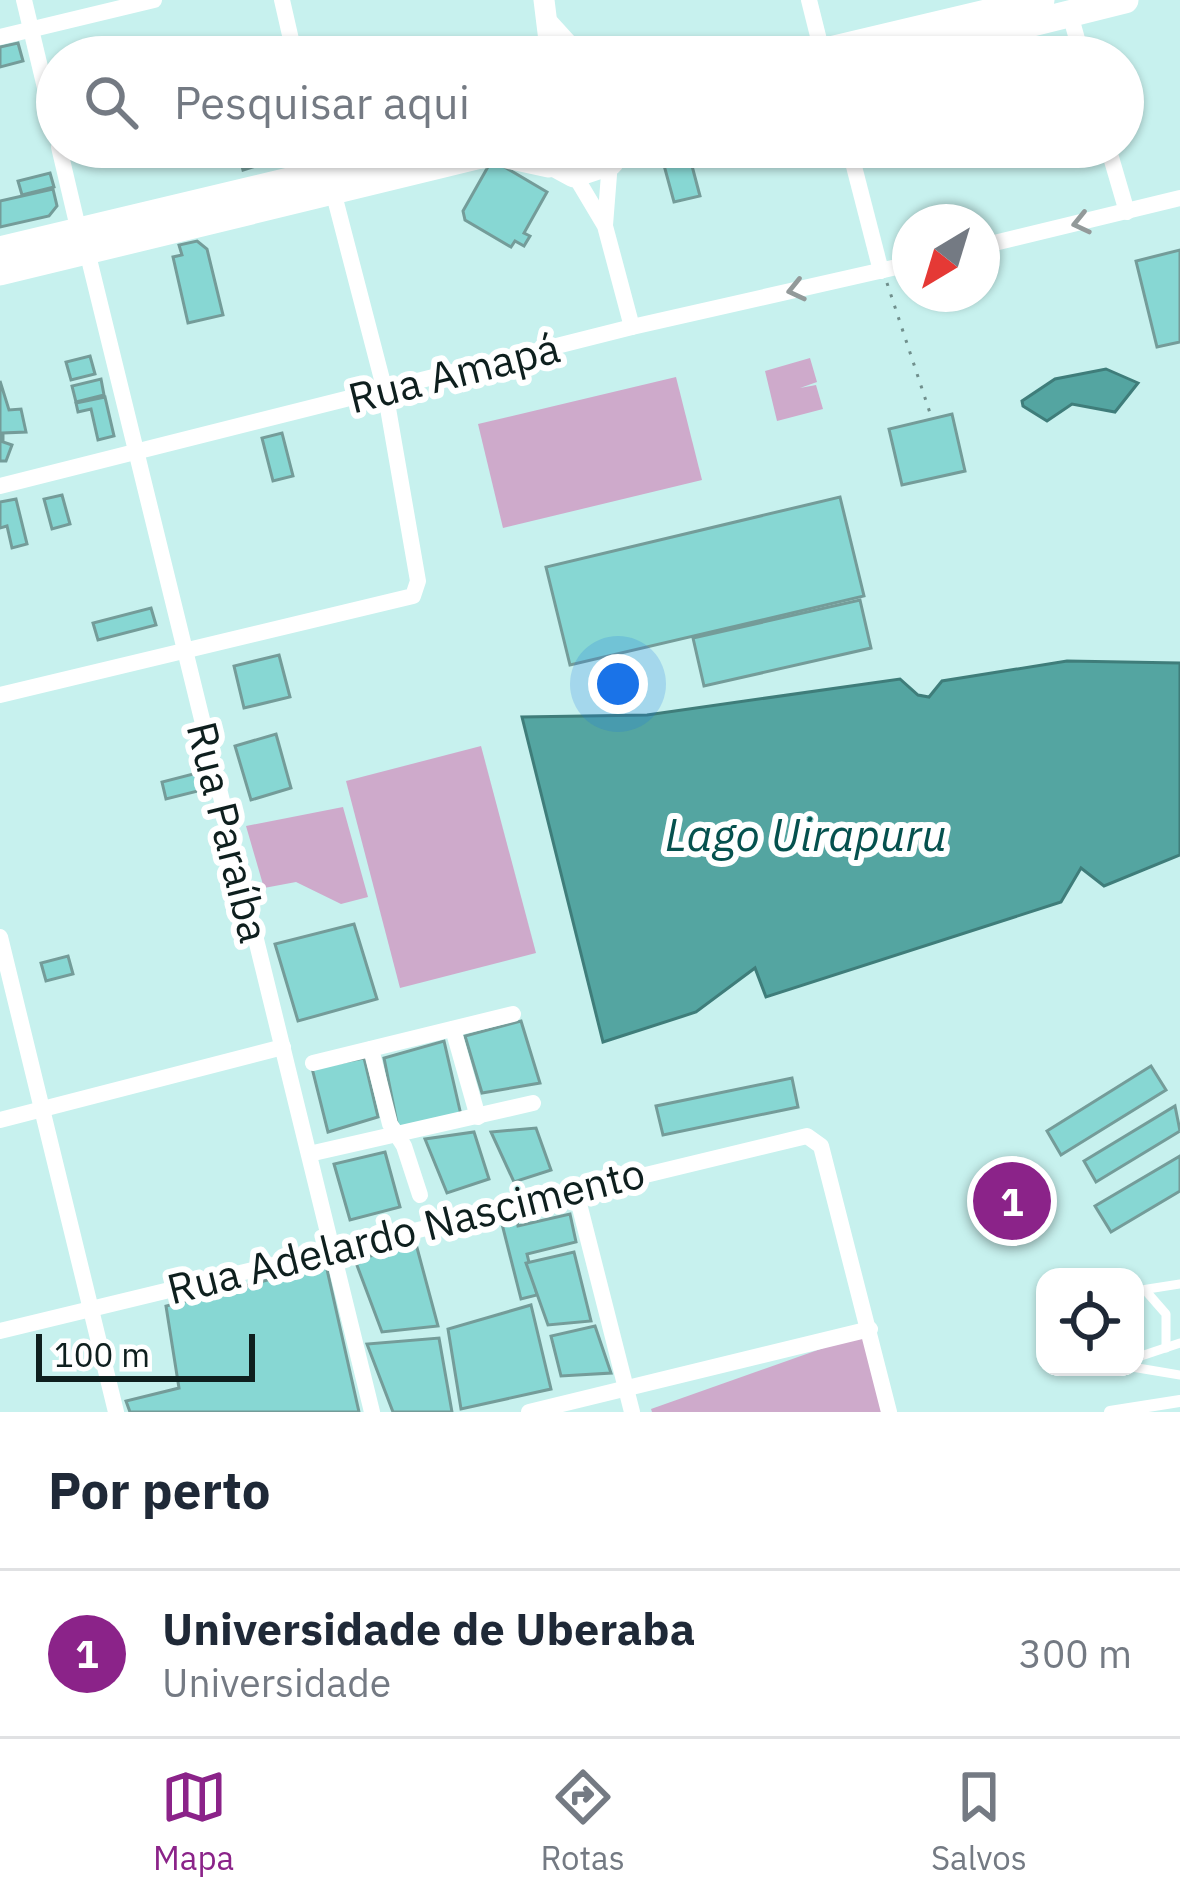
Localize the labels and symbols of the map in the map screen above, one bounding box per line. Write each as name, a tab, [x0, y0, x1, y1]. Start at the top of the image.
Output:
north arrow	[892, 204, 1000, 312]
one-way arrow	[1071, 209, 1092, 234]
one-way arrow	[786, 276, 806, 301]
street label: Rua Amapá	[342, 320, 565, 425]
your location	[588, 654, 648, 714]
street label: Rua Paraíba	[175, 716, 282, 948]
water label: Lago Uirapuru	[665, 805, 947, 863]
street label: Rua Adelardo Nascimento	[161, 1145, 650, 1316]
pin: 1	[973, 1156, 1051, 1246]
scale bar	[36, 1328, 255, 1381]

